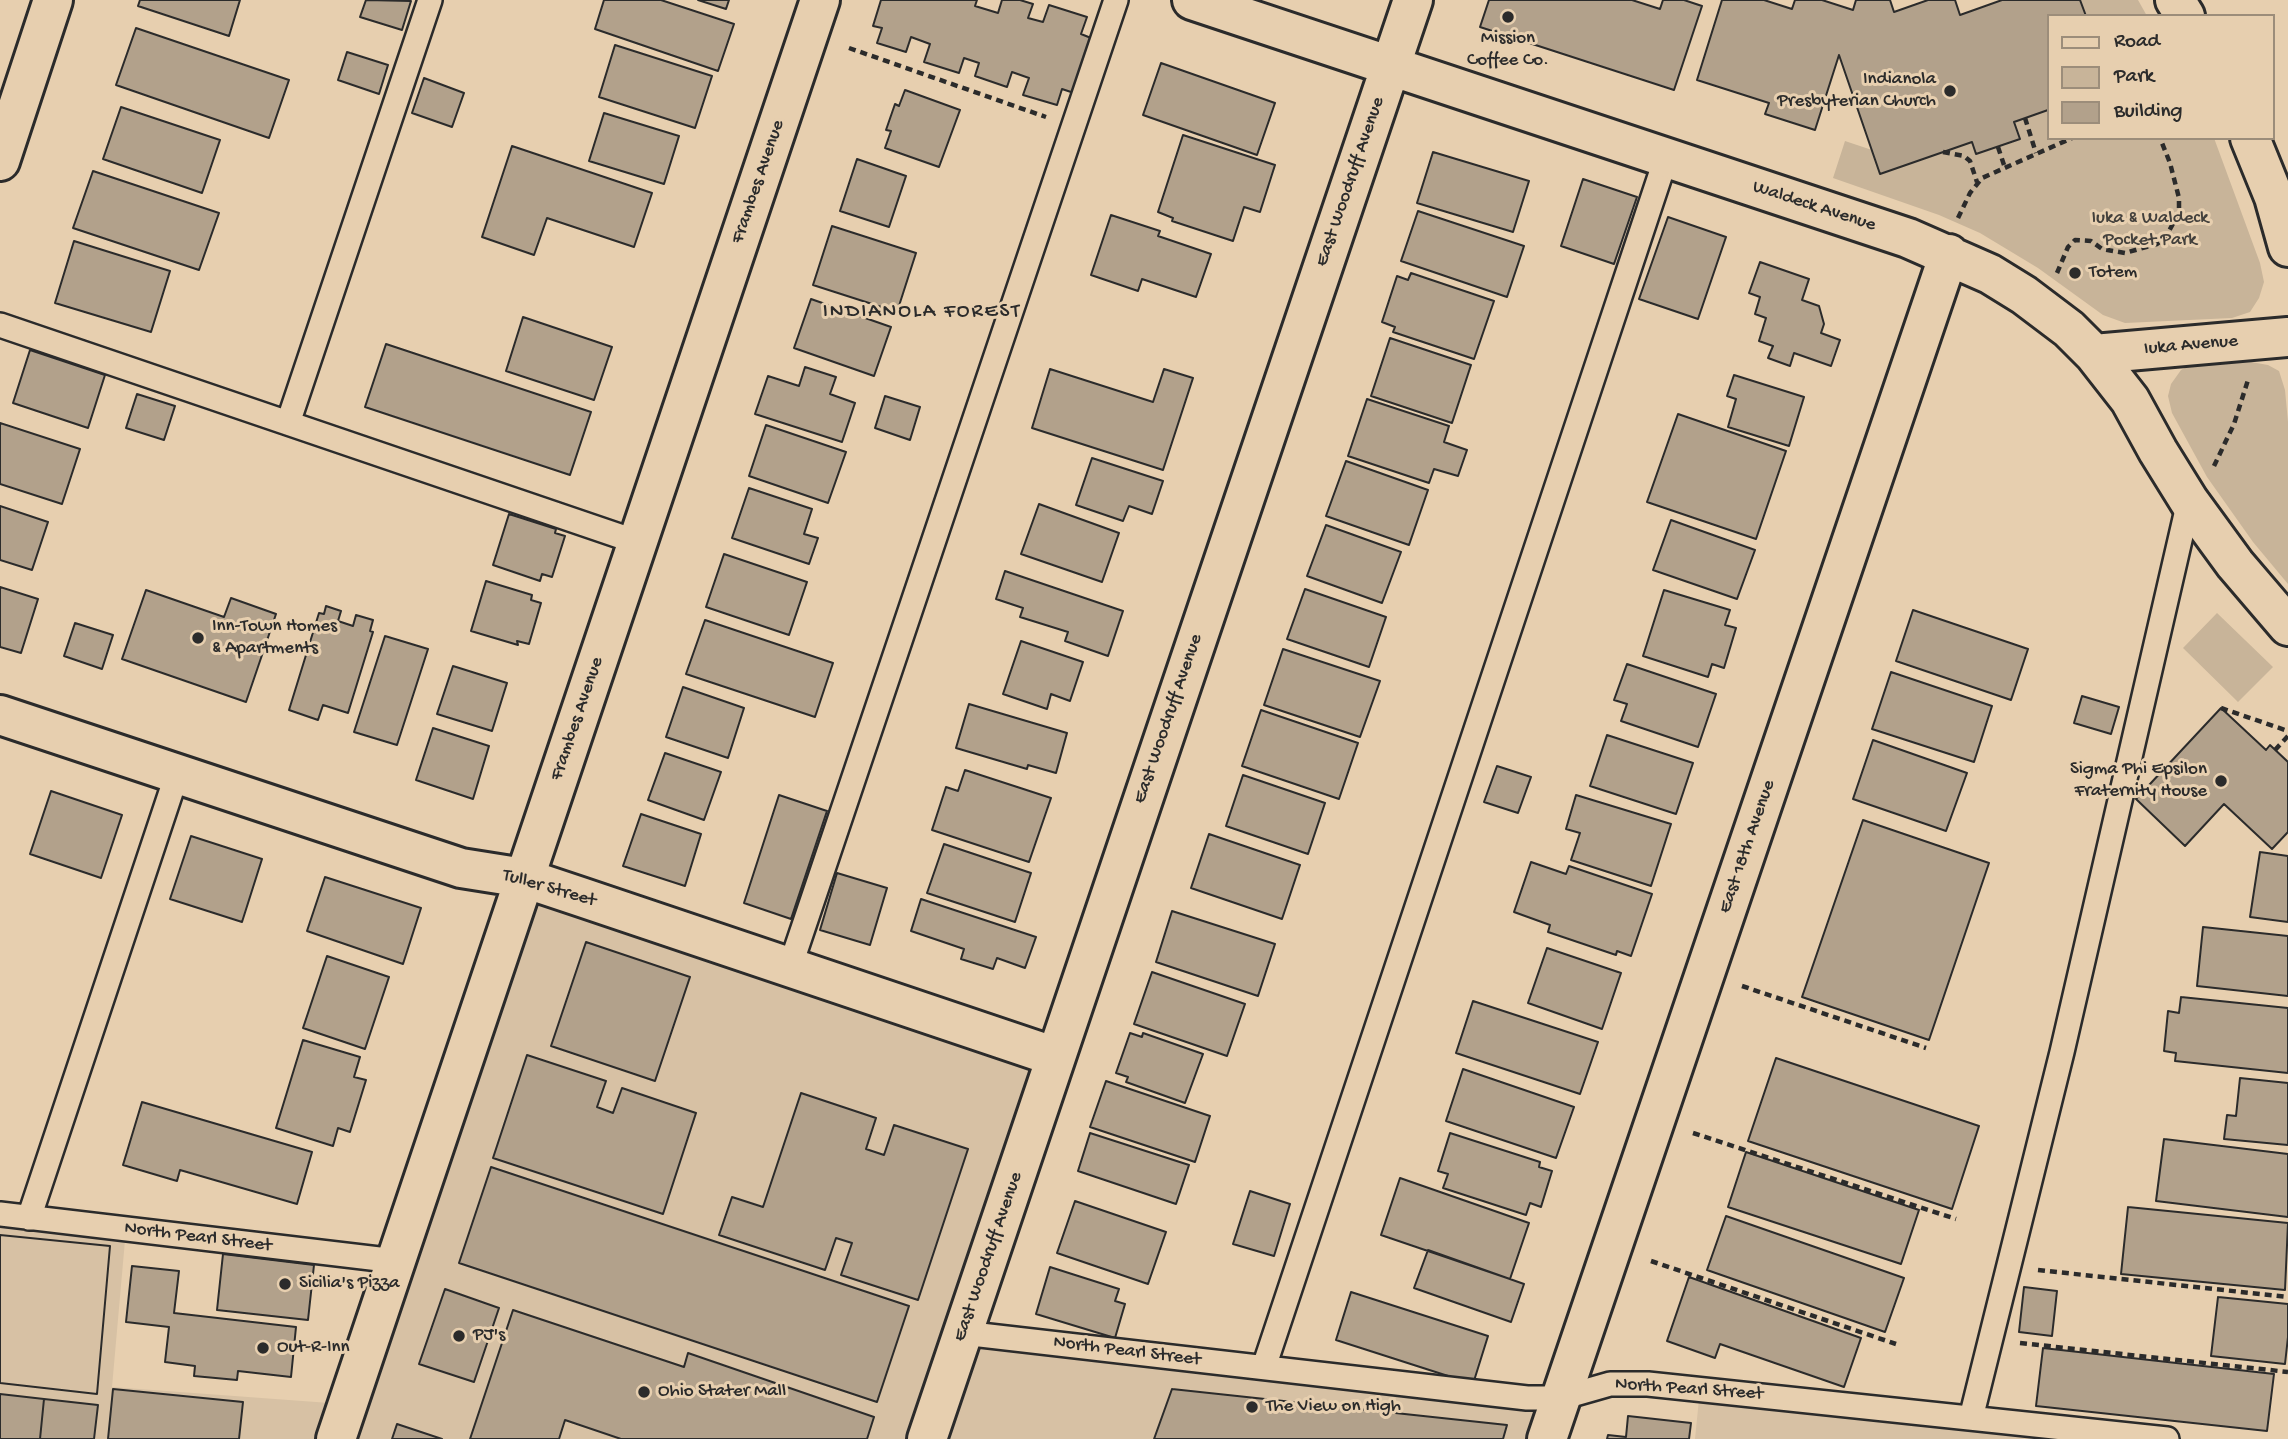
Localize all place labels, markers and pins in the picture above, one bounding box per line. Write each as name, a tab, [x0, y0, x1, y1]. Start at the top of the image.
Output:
marker: Mission Coffee Co.	[1500, 9, 1516, 25]
place label: Mission Coffee Co.	[1467, 28, 1549, 72]
place label: Indianola Presbyterian Church	[1777, 69, 1936, 113]
marker: Indianola Presbyterian Church	[1942, 83, 1958, 99]
place label: Totem	[2089, 262, 2137, 284]
marker: Totem	[2067, 265, 2083, 281]
place label: Inn-Town Homes & Apartments	[212, 616, 337, 660]
marker: Inn-Town Homes & Apartments	[190, 630, 206, 646]
place label: Sigma Phi Epsilon Fraternity House	[2070, 759, 2207, 803]
marker: Sigma Phi Epsilon Fraternity House	[2213, 773, 2229, 789]
place label: Sicilia's Pizza	[299, 1273, 400, 1295]
marker: Sicilia's Pizza	[277, 1276, 293, 1292]
place label: PJ's	[473, 1325, 505, 1347]
marker: PJ's	[451, 1328, 467, 1344]
place label: Out-R-Inn	[277, 1337, 350, 1359]
marker: Out-R-Inn	[255, 1340, 271, 1356]
place label: Ohio Stater Mall	[658, 1381, 786, 1403]
marker: Ohio Stater Mall	[636, 1384, 652, 1400]
place label: The View on High	[1266, 1396, 1401, 1418]
marker: The View on High	[1244, 1399, 1260, 1415]

